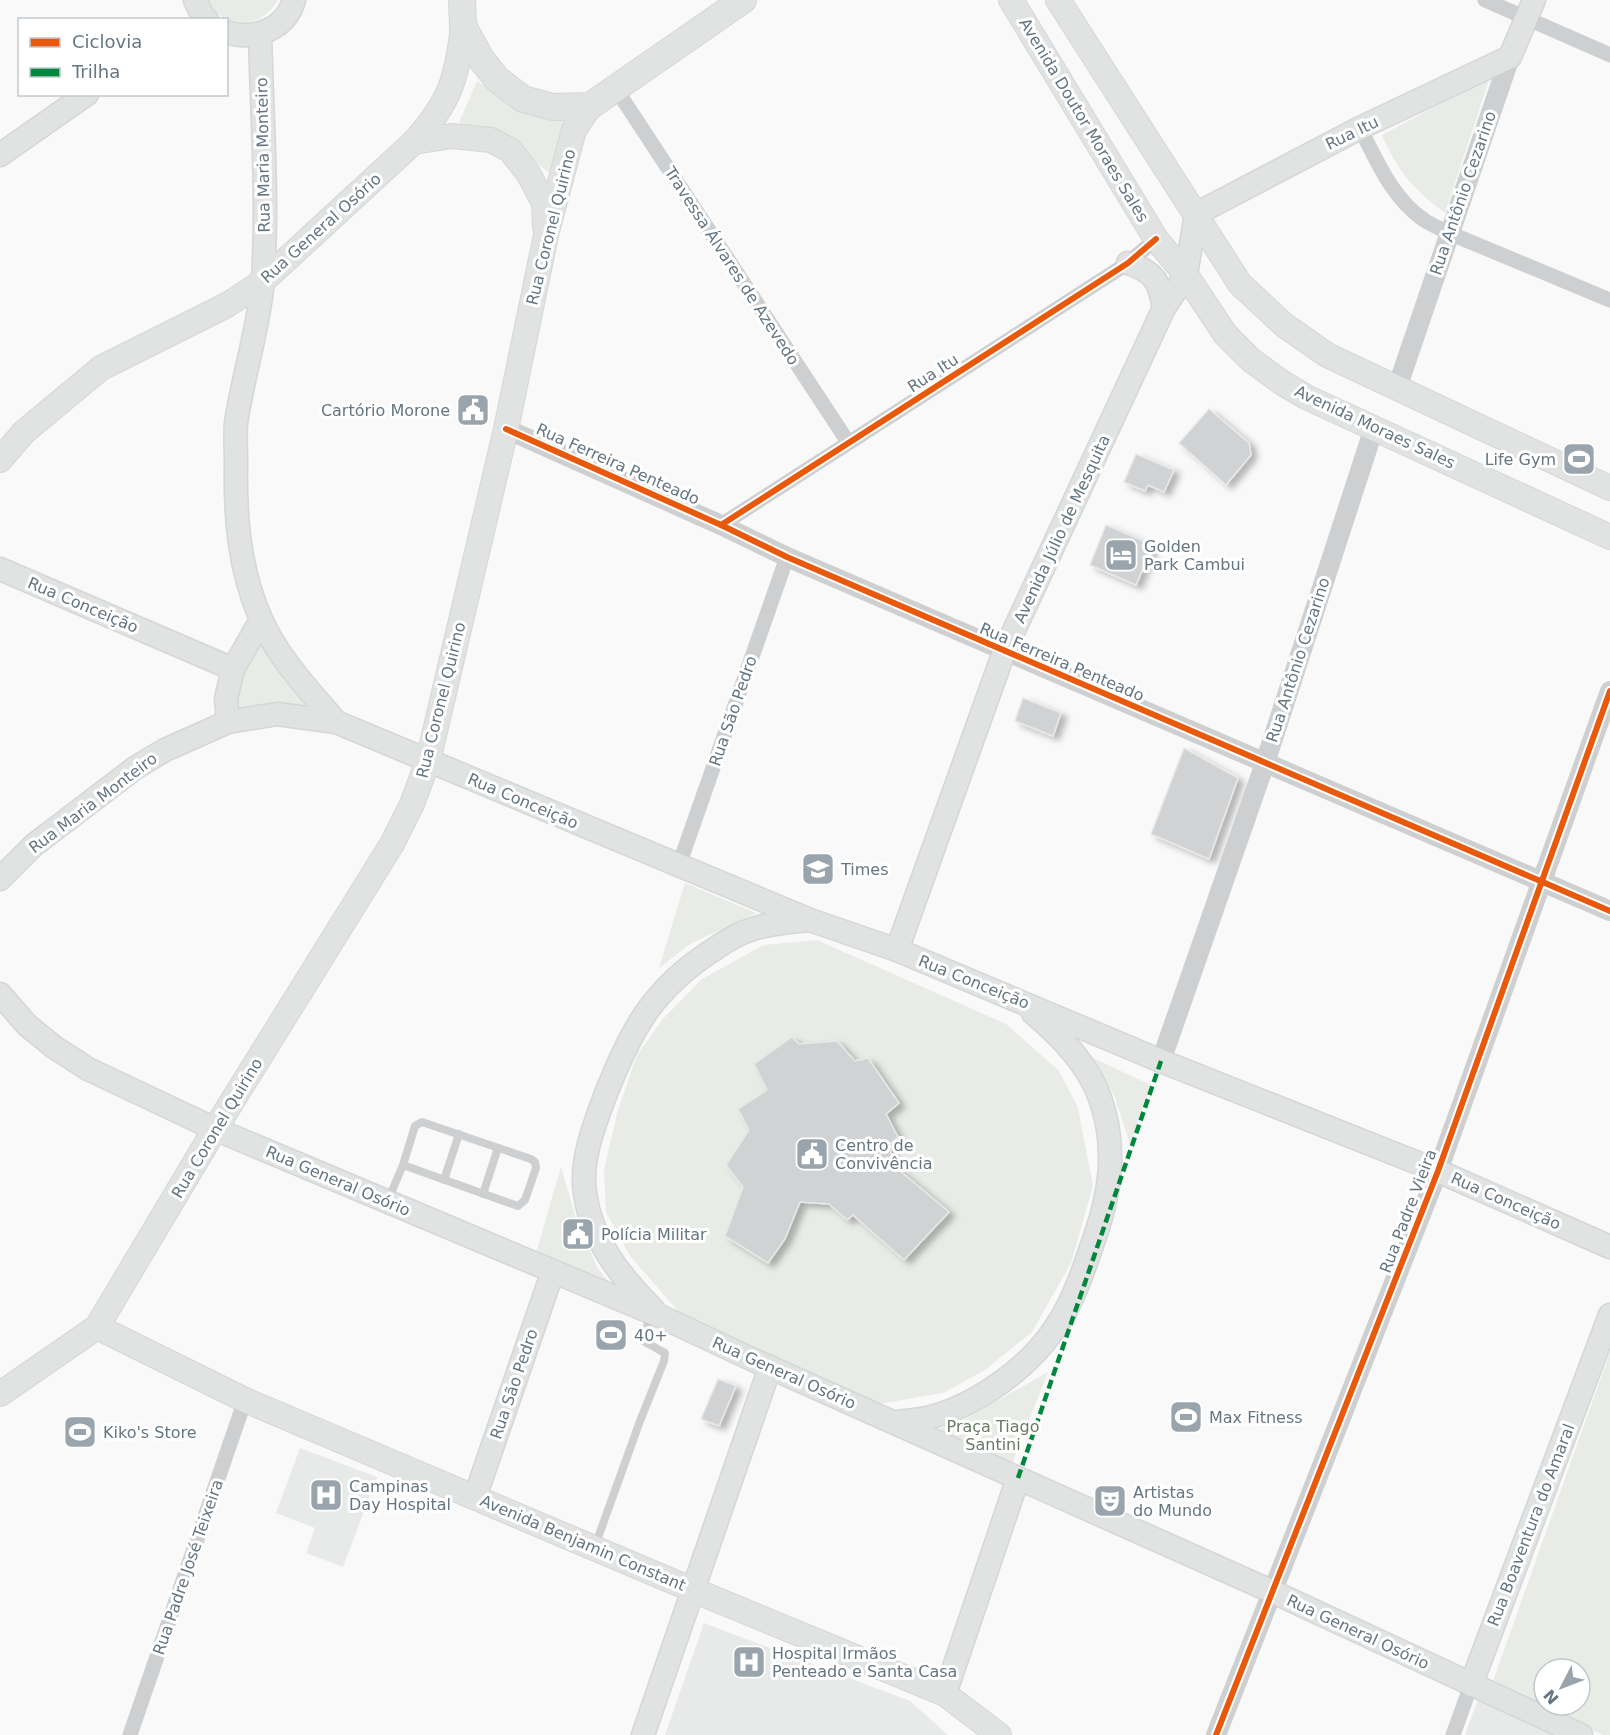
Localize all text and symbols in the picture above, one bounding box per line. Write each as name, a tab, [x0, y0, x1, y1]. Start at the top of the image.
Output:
street label: Avenida Doutor Moraes Sales	[1015, 14, 1153, 226]
legend	[18, 18, 228, 96]
text: Ciclovia	[72, 31, 142, 52]
text: Trilha	[71, 61, 120, 82]
street label: Rua Maria Monteiro	[252, 77, 274, 233]
street label: Rua Antônio Cezarino	[1426, 108, 1500, 278]
street label: Rua Itu	[1322, 112, 1382, 154]
street label: Rua Coronel Quirino	[522, 147, 580, 307]
street label: Travessa Álvares de Azevedo	[660, 163, 803, 369]
street label: Rua General Osório	[257, 169, 385, 287]
street label: Rua Itu	[904, 350, 962, 396]
street label: Avenida Moraes Sales	[1292, 381, 1458, 473]
public building icon: Cartório Morone	[455, 392, 491, 428]
place label: Cartório Morone	[321, 401, 450, 420]
street label: Rua Ferreira Penteado	[533, 419, 703, 509]
street label: Avenida Júlio de Mesquita	[1010, 432, 1114, 626]
sports icon: Life Gym	[1561, 441, 1597, 477]
place label: Life Gym	[1485, 450, 1556, 469]
hotel icon: Golden Park Cambui	[1103, 537, 1139, 573]
place label: Golden Park Cambui	[1144, 537, 1245, 574]
street label: Rua Conceição	[25, 573, 141, 637]
street label: Rua Antônio Cezarino	[1262, 575, 1334, 745]
street label: Rua Ferreira Penteado	[977, 619, 1147, 705]
street label: Rua Coronel Quirino	[412, 620, 470, 780]
street label: Rua São Pedro	[705, 653, 761, 769]
street label: Rua Maria Monteiro	[25, 749, 161, 857]
street label: Rua Conceição	[465, 769, 581, 833]
school or university icon: Times	[800, 851, 836, 887]
place label: Times	[840, 860, 889, 879]
street label: Rua Conceição	[916, 951, 1032, 1013]
street label: Rua Coronel Quirino	[168, 1055, 266, 1201]
public building icon: Centro de Convivência	[794, 1136, 830, 1172]
place label: Centro de Convivência	[835, 1136, 933, 1173]
street label: Rua General Osório	[263, 1142, 413, 1220]
street label: Rua Padre Vieira	[1376, 1146, 1440, 1276]
street label: Rua Conceição	[1448, 1168, 1564, 1234]
public building icon: Polícia Militar	[560, 1216, 596, 1252]
place label: Polícia Militar	[601, 1225, 707, 1244]
sports icon: 40+	[593, 1317, 629, 1353]
street label: Rua São Pedro	[486, 1326, 542, 1442]
place label: 40+	[634, 1326, 668, 1345]
street label: Rua General Osório	[709, 1333, 859, 1413]
sports icon: Max Fitness	[1168, 1399, 1204, 1435]
place label: Max Fitness	[1209, 1408, 1303, 1427]
sports icon: Kiko's Store	[62, 1414, 98, 1450]
park label: Praça Tiago Santini	[947, 1417, 1039, 1454]
street label: Rua Boaventura do Amaral	[1484, 1421, 1578, 1629]
place label: Kiko's Store	[103, 1423, 197, 1442]
street label: Rua Padre José Teixeira	[149, 1477, 227, 1657]
hospital icon: Campinas Day Hospital	[308, 1477, 344, 1513]
place label: Campinas Day Hospital	[349, 1477, 451, 1514]
theatre icon: Artistas do Mundo	[1092, 1483, 1128, 1519]
place label: Artistas do Mundo	[1133, 1483, 1212, 1520]
street label: Avenida Benjamin Constant	[477, 1491, 689, 1595]
street label: Rua General Osório	[1284, 1591, 1432, 1673]
hospital icon: Hospital Irmãos Penteado e Santa Casa	[731, 1644, 767, 1680]
place label: Hospital Irmãos Penteado e Santa Casa	[772, 1644, 957, 1681]
north arrow	[1532, 1657, 1592, 1717]
text: N	[1540, 1685, 1563, 1708]

